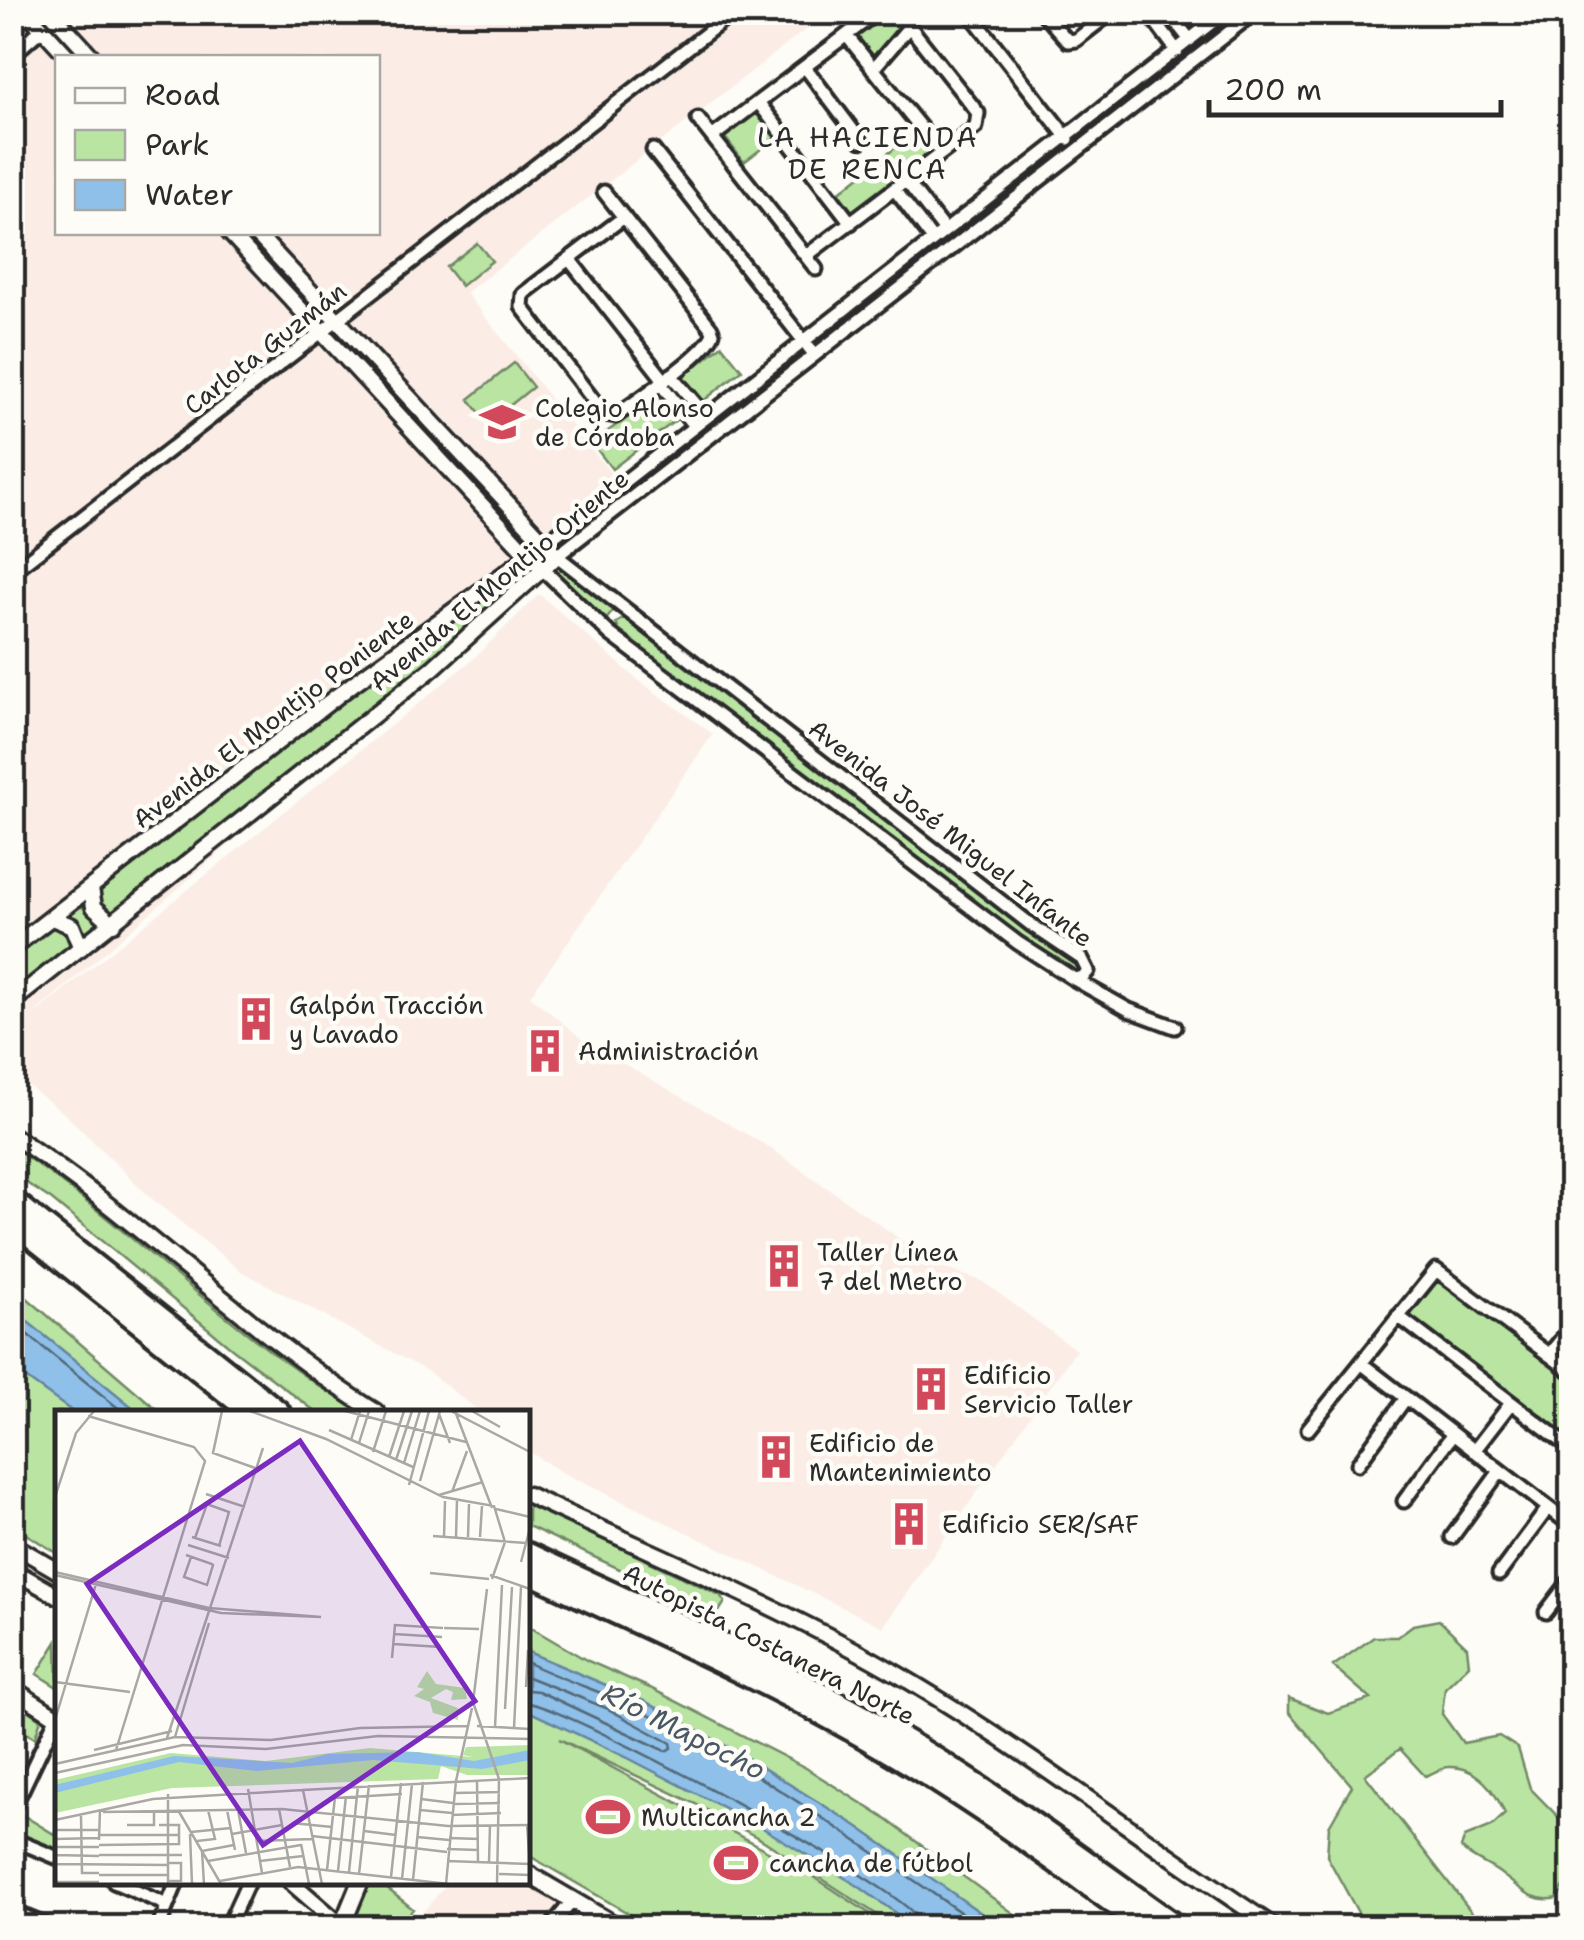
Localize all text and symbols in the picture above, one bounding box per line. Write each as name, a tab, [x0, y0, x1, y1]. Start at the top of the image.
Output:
legend	[55, 55, 380, 235]
scale bar	[1209, 55, 1502, 117]
text: 200 m	[1224, 69, 1322, 110]
text: Road	[145, 74, 220, 115]
district label: LA HACIENDA DE RENCA	[757, 118, 979, 188]
text: Park	[145, 124, 209, 165]
text: Water	[145, 174, 234, 215]
street label: Carlota Guzmán	[177, 274, 353, 422]
place label: Colegio Alonso de Córdoba	[535, 391, 714, 454]
school or university icon: Colegio Alonso de Córdoba	[478, 398, 526, 446]
street label: Avenida El Montijo Oriente	[362, 461, 636, 699]
street label: Avenida El Montijo Poniente	[126, 602, 420, 836]
street label: Avenida José Miguel Infante	[802, 711, 1100, 955]
place label: Galpón Tracción y Lavado	[289, 988, 484, 1051]
building icon: Galpón Tracción y Lavado	[232, 995, 280, 1043]
building icon: Administración	[521, 1027, 569, 1075]
place label: Administración	[578, 1034, 759, 1068]
place label: Taller Línea 7 del Metro	[817, 1235, 963, 1298]
building icon: Taller Línea 7 del Metro	[760, 1242, 808, 1290]
place label: Edificio Servicio Taller	[964, 1358, 1133, 1421]
building icon: Edificio Servicio Taller	[907, 1365, 955, 1413]
inset map	[55, 1410, 530, 1885]
place label: Edificio de Mantenimiento	[809, 1426, 992, 1489]
building icon: Edificio de Mantenimiento	[752, 1433, 800, 1481]
building icon: Edificio SER/SAF	[885, 1500, 933, 1548]
place label: Edificio SER/SAF	[942, 1507, 1139, 1541]
street label: Autopista Costanera Norte	[617, 1555, 921, 1733]
water label: Río Mapocho	[596, 1673, 772, 1789]
sports icon: Multicancha 2	[584, 1793, 632, 1841]
place label: Multicancha 2	[641, 1800, 816, 1834]
sports icon: cancha de fútbol	[712, 1839, 760, 1887]
place label: cancha de fútbol	[769, 1846, 973, 1880]

